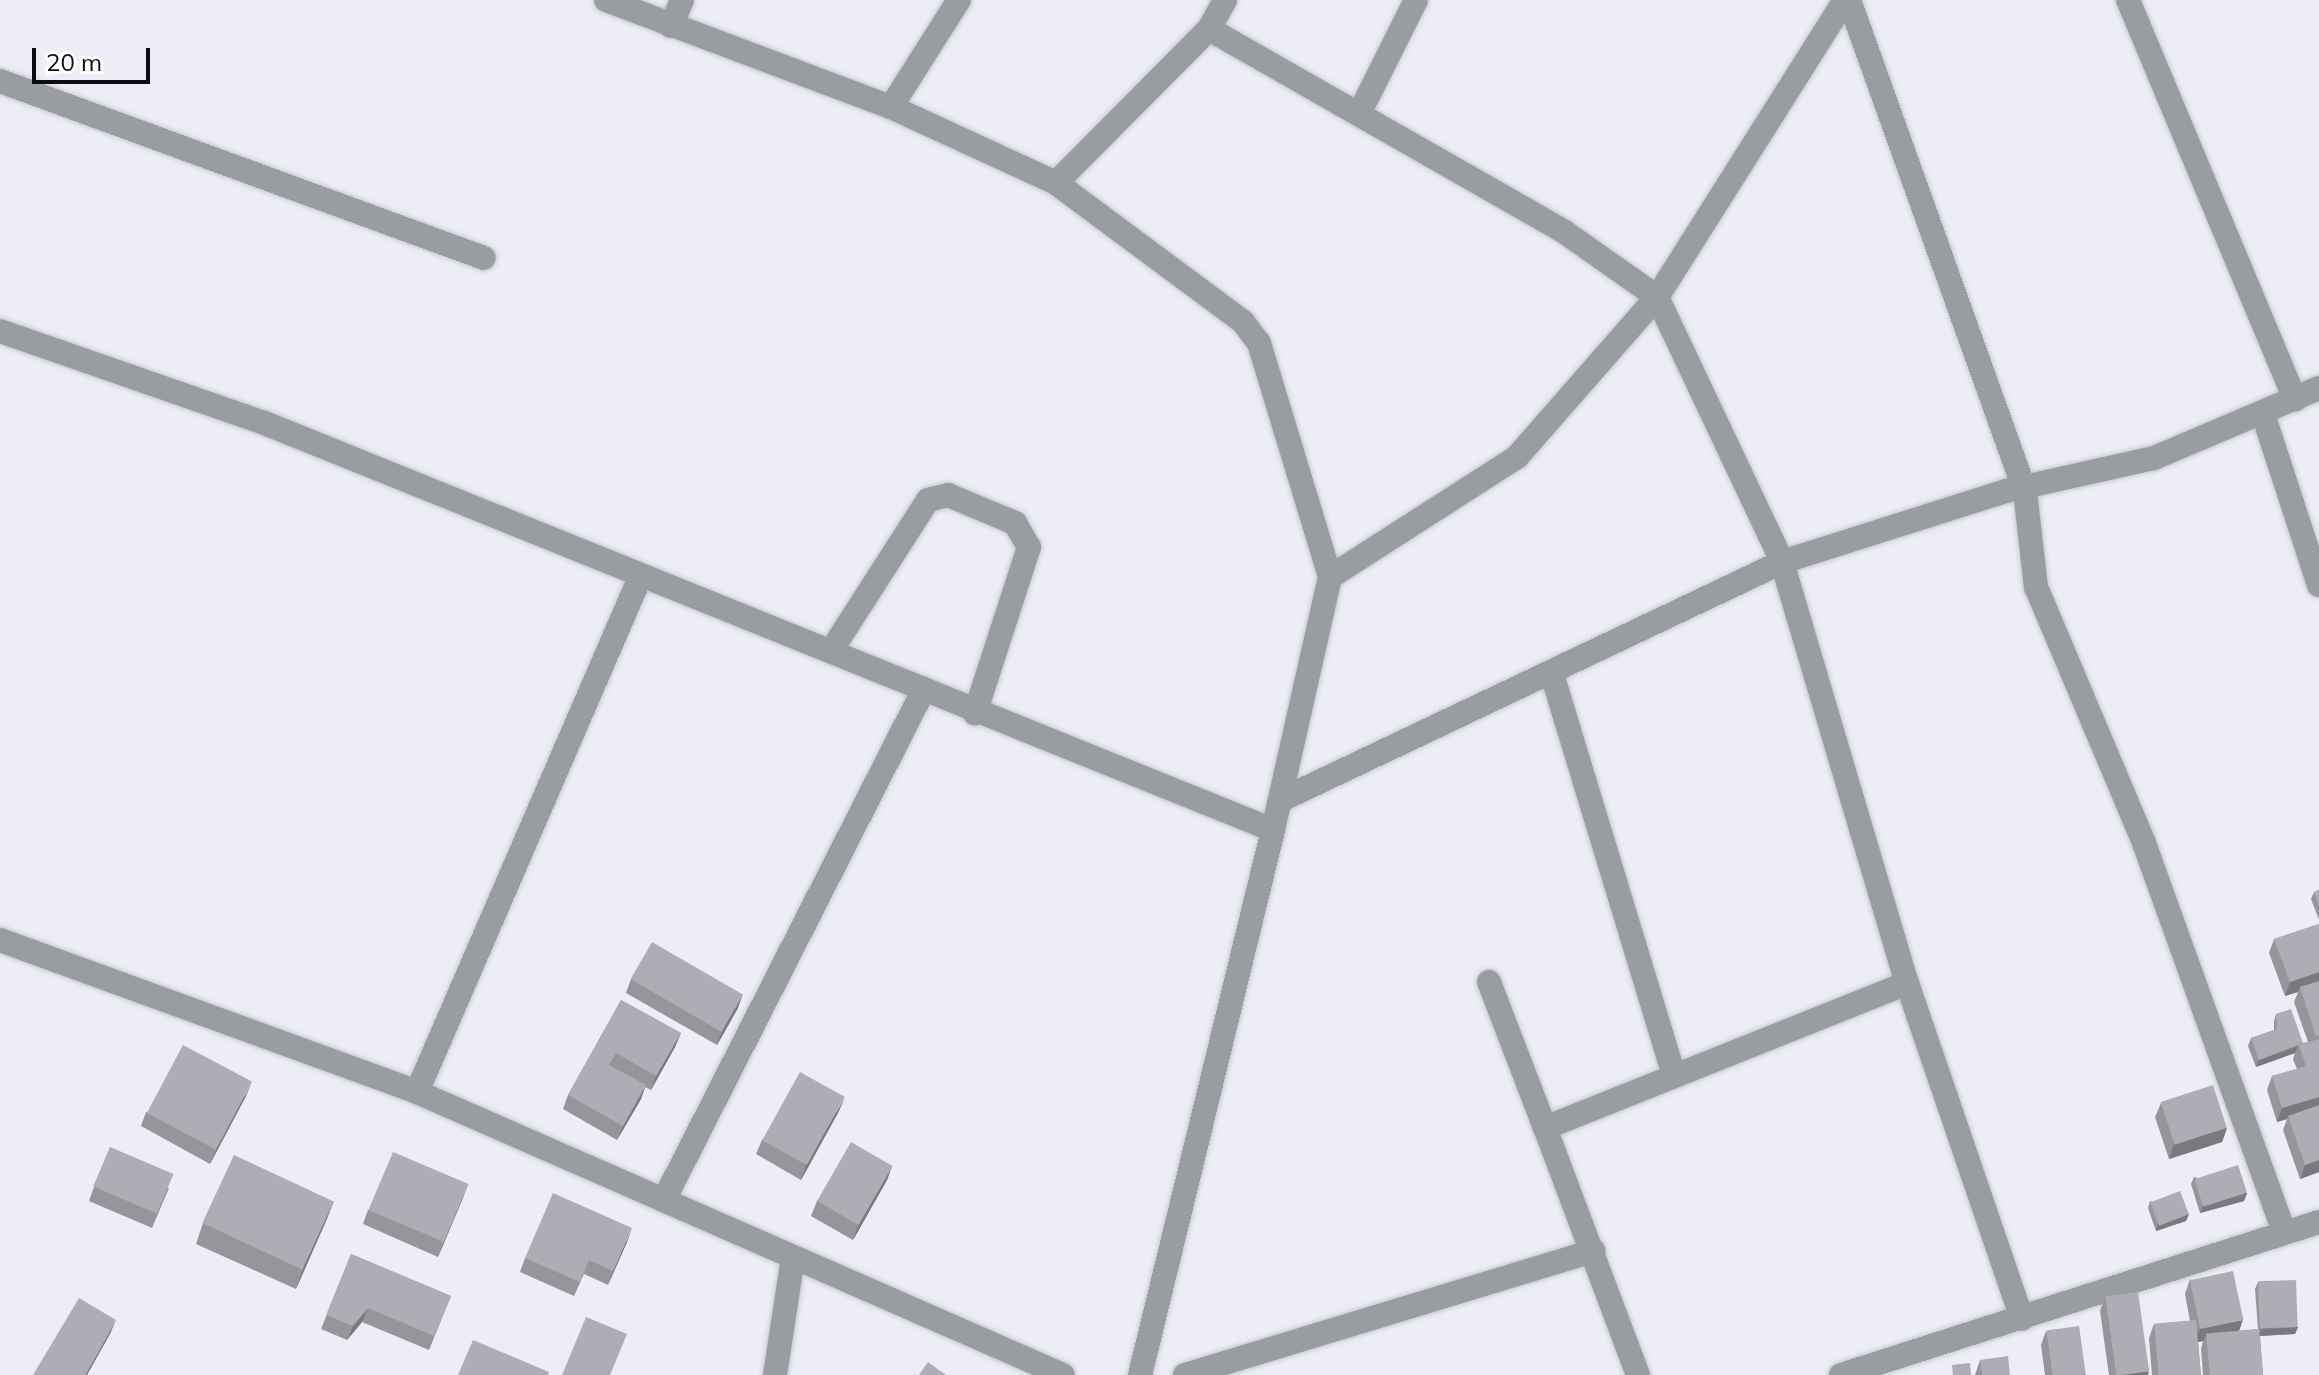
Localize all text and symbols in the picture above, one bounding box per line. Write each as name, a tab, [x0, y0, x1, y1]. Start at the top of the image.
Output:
scale bar	[36, 32, 154, 82]
text: 20 m	[46, 47, 102, 77]

